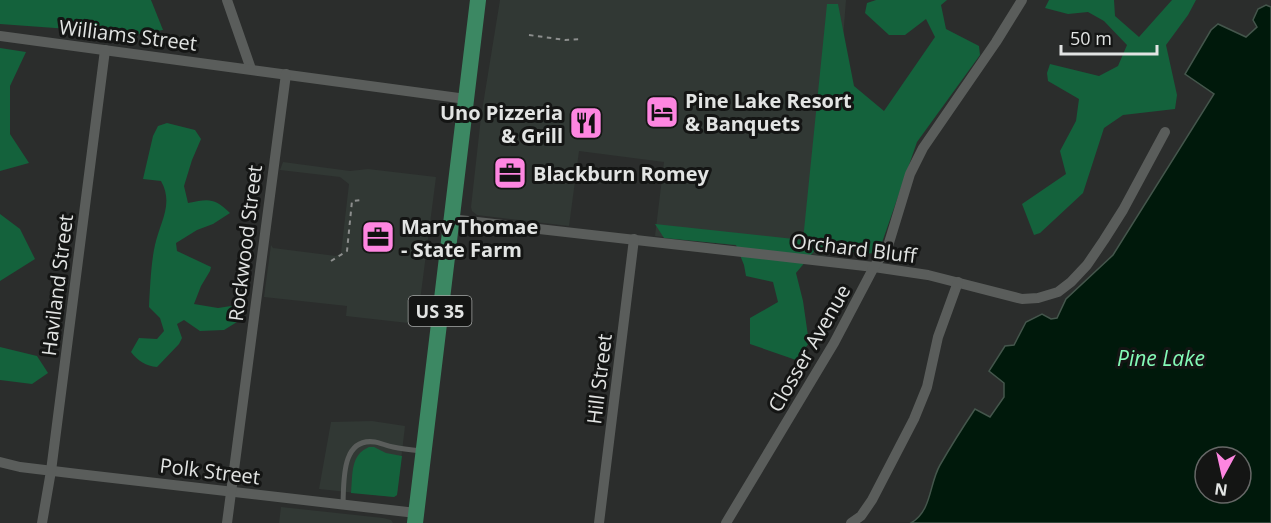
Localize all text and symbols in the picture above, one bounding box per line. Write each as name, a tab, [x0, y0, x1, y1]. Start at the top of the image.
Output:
street label: Williams Street	[57, 13, 199, 57]
scale bar	[1061, 18, 1157, 56]
text: 50 m	[1070, 26, 1112, 50]
place label: Pine Lake Resort & Banquets	[685, 87, 852, 137]
hotel icon: Pine Lake Resort & Banquets	[644, 94, 680, 130]
place label: Uno Pizzeria & Grill	[440, 99, 563, 149]
restaurant icon: Uno Pizzeria & Grill	[568, 105, 604, 141]
office icon: Blackburn Romey	[492, 155, 528, 191]
place label: Blackburn Romey	[533, 160, 710, 187]
street label: Rockwood Street	[222, 163, 268, 323]
street label: Haviland Street	[35, 213, 79, 357]
place label: Marv Thomae - State Farm	[401, 213, 538, 263]
office icon: Marv Thomae - State Farm	[360, 219, 396, 255]
street label: Orchard Bluff	[790, 227, 920, 269]
street label: Closser Avenue	[762, 279, 856, 417]
road number: US 35	[408, 296, 472, 326]
street label: Hill Street	[580, 332, 618, 426]
water label: Pine Lake	[1117, 344, 1205, 372]
north arrow	[1193, 445, 1253, 505]
street label: Polk Street	[158, 451, 262, 491]
text: N	[1213, 478, 1229, 502]

